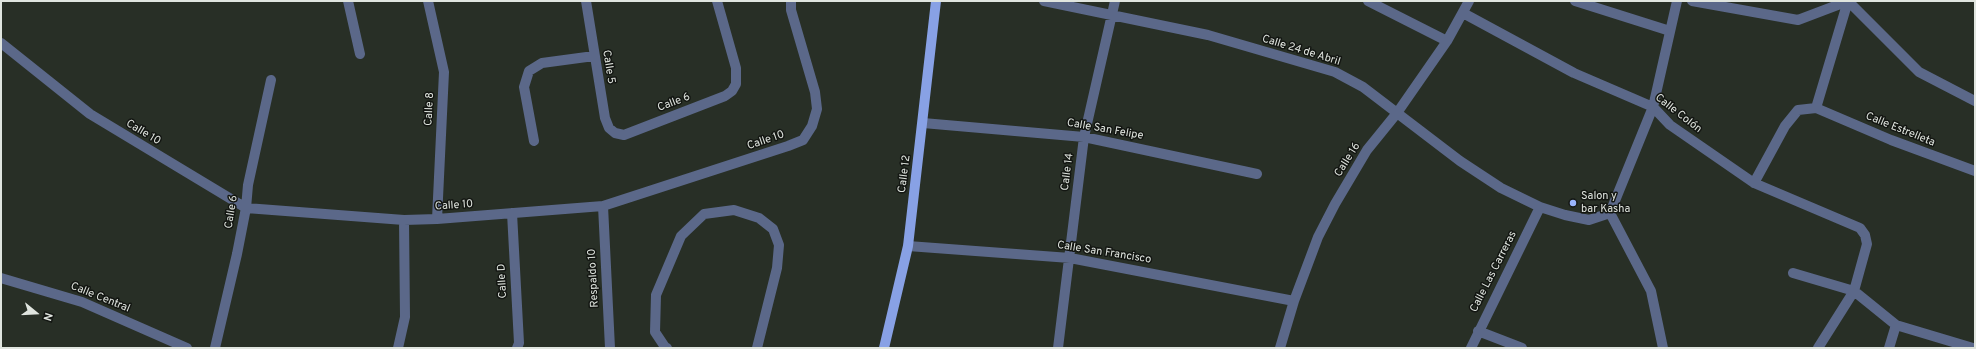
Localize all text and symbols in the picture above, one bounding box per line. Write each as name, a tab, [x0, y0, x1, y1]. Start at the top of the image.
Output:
street label: Calle 24 de Abril	[1260, 33, 1342, 69]
street label: Calle 5	[599, 49, 617, 85]
street label: Calle 6	[656, 91, 692, 115]
street label: Calle 8	[423, 92, 437, 126]
street label: Calle Colón	[1652, 92, 1704, 136]
street label: Calle Estrelleta	[1863, 110, 1937, 150]
street label: Calle 10	[123, 117, 163, 149]
street label: Calle San Felipe	[1066, 117, 1144, 143]
street label: Calle 10	[746, 129, 786, 153]
street label: Calle 16	[1332, 140, 1364, 180]
street label: Calle 14	[1059, 152, 1077, 192]
street label: Calle 12	[896, 154, 914, 194]
place label: Salon y bar Kasha	[1581, 190, 1630, 216]
street label: Calle 6	[223, 194, 241, 230]
street label: Calle 10	[434, 198, 474, 214]
marker: Salon y bar Kasha	[1568, 198, 1578, 208]
street label: Calle Las Carreras	[1468, 229, 1520, 315]
street label: Calle San Francisco	[1056, 239, 1152, 267]
street label: Respaldo 10	[586, 248, 602, 308]
street label: Calle D	[496, 263, 510, 299]
street label: Calle Central	[68, 280, 132, 316]
north arrow	[16, 293, 56, 333]
text: N	[40, 311, 55, 323]

